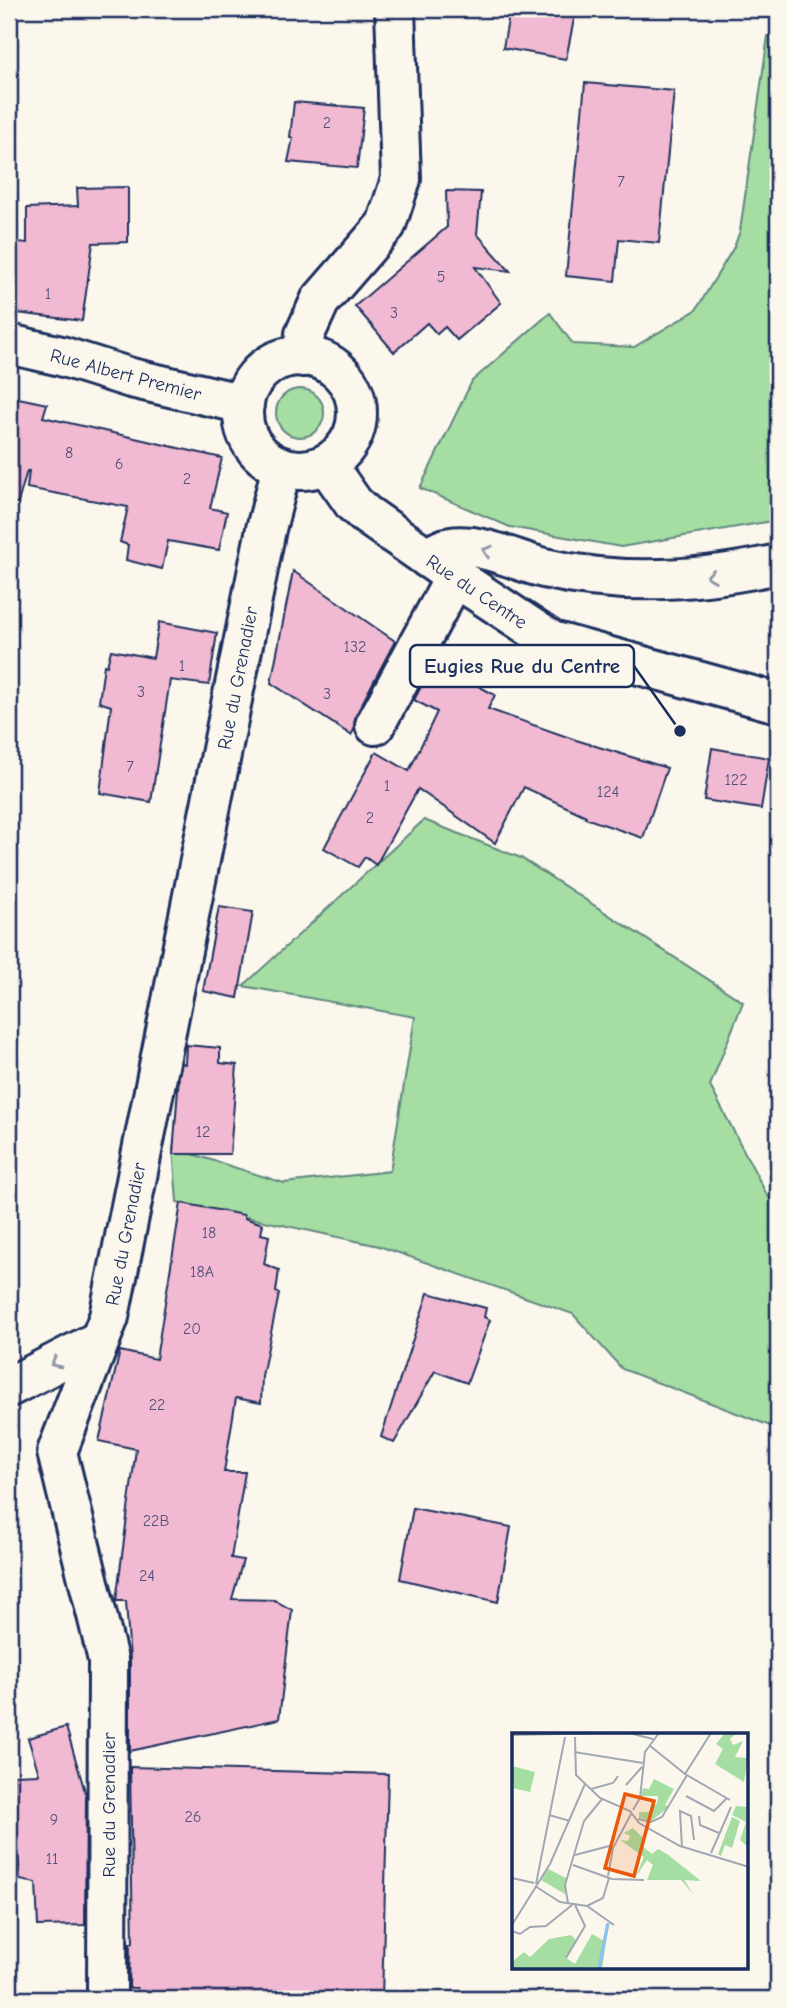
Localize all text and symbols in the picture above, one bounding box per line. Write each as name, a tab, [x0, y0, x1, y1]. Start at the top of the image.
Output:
house number: 2	[323, 114, 331, 132]
house number: 7	[617, 173, 625, 191]
house number: 5	[437, 268, 445, 286]
house number: 1	[45, 285, 51, 303]
house number: 3	[390, 304, 398, 322]
street label: Rue Albert Premier	[48, 344, 204, 406]
house number: 8	[65, 444, 73, 462]
house number: 6	[115, 455, 123, 473]
house number: 2	[183, 470, 191, 488]
one-way arrow	[481, 545, 493, 560]
street label: Rue du Centre	[422, 550, 531, 634]
one-way arrow	[705, 569, 717, 584]
street label: Rue du Grenadier	[213, 604, 263, 752]
house number: 132	[344, 638, 366, 656]
callout: Eugies Rue du Centre	[410, 645, 634, 687]
text: Eugies Rue du Centre	[424, 654, 620, 678]
house number: 1	[179, 657, 185, 675]
house number: 3	[137, 683, 145, 701]
house number: 3	[323, 685, 331, 703]
house number: 7	[126, 758, 134, 776]
house number: 122	[724, 771, 748, 789]
house number: 1	[384, 777, 390, 795]
house number: 124	[597, 783, 619, 801]
house number: 2	[366, 809, 374, 827]
house number: 12	[196, 1123, 210, 1141]
street label: Rue du Grenadier	[101, 1160, 151, 1308]
house number: 18	[202, 1224, 216, 1242]
house number: 18A	[190, 1263, 214, 1281]
house number: 20	[183, 1320, 201, 1338]
one-way arrow	[49, 1355, 62, 1369]
house number: 22	[149, 1396, 165, 1414]
house number: 22B	[143, 1512, 169, 1530]
house number: 24	[139, 1567, 155, 1585]
street label: Rue du Grenadier	[98, 1732, 120, 1878]
inset map	[512, 1733, 748, 1969]
house number: 26	[184, 1808, 202, 1826]
house number: 9	[50, 1811, 58, 1829]
house number: 11	[46, 1850, 58, 1868]

